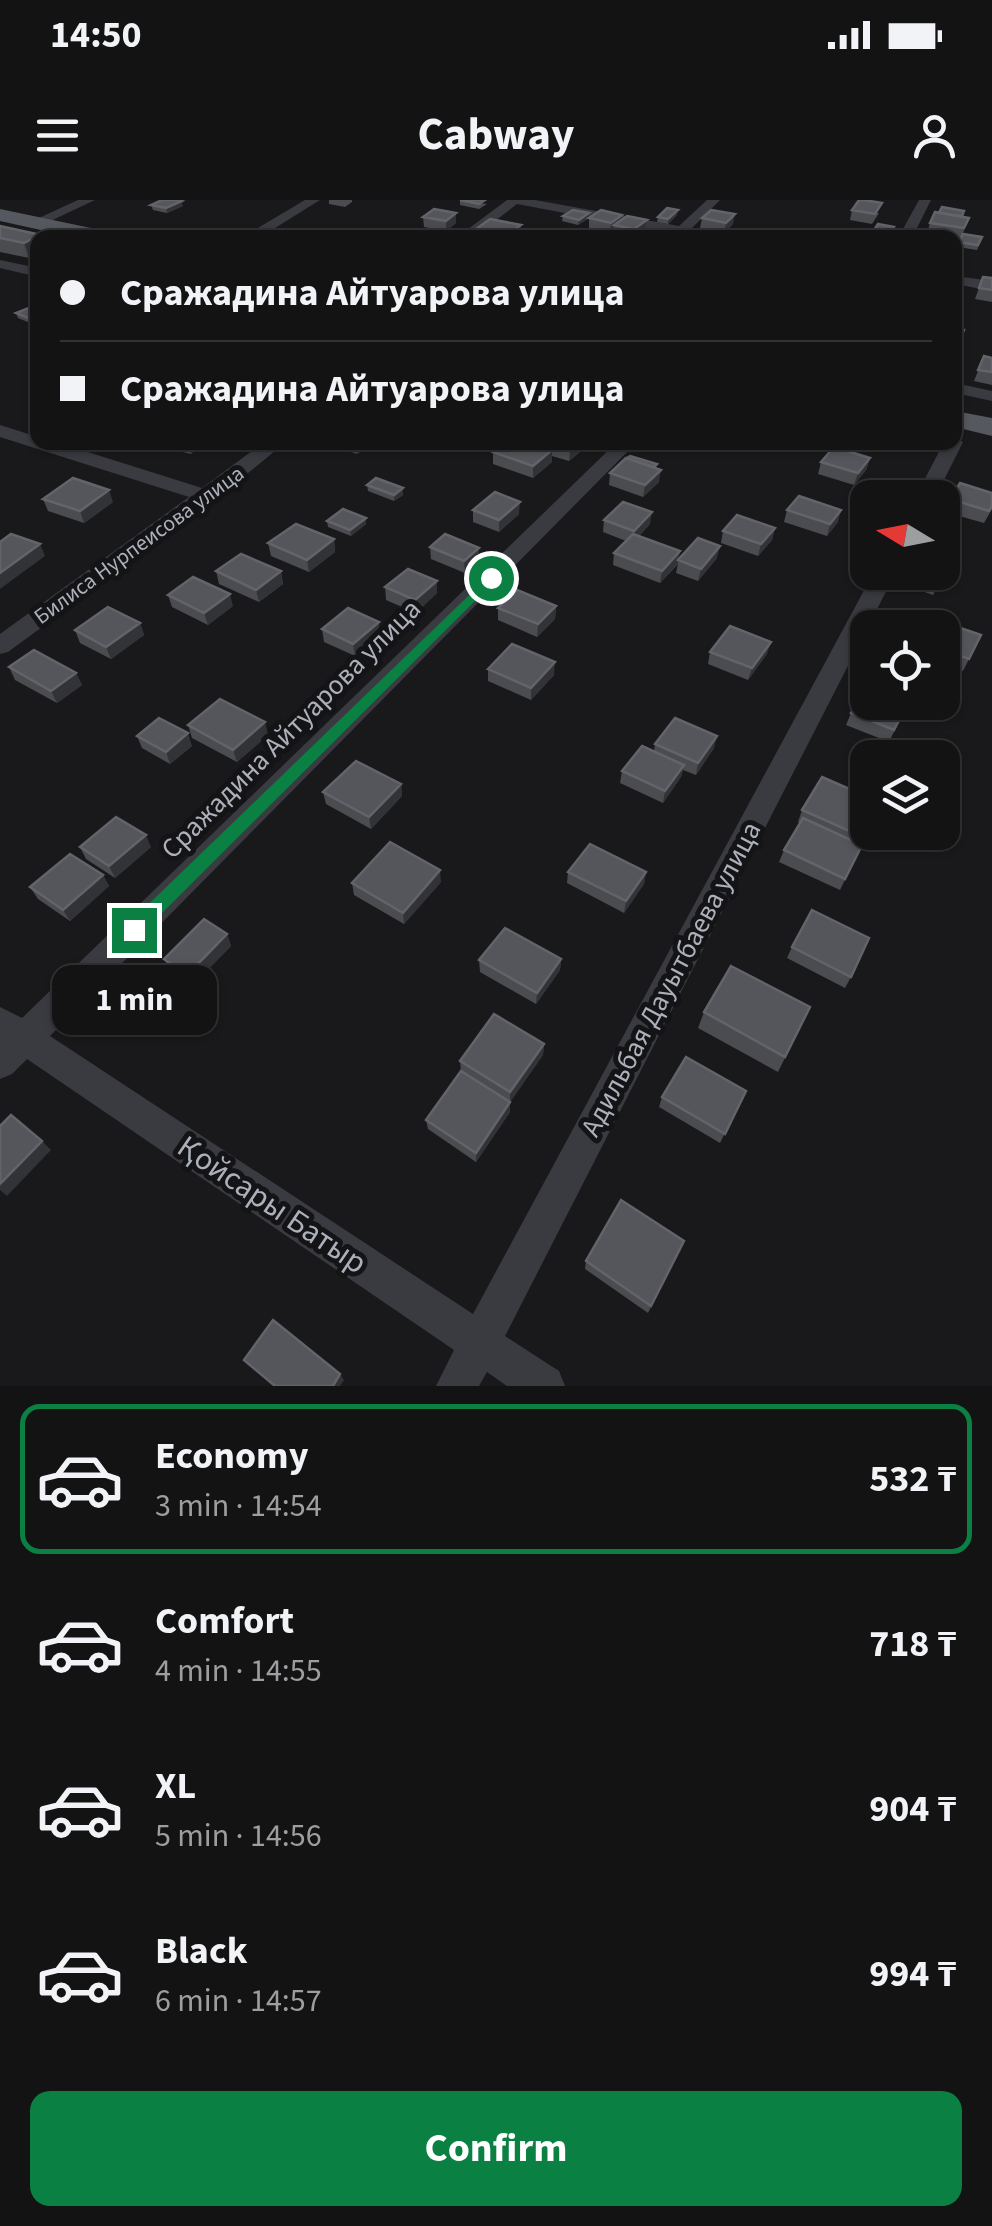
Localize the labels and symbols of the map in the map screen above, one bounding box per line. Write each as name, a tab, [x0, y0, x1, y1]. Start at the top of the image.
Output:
street label: Билиса Нурпеисова улица	[27, 458, 251, 632]
north arrow	[850, 480, 960, 590]
route start	[469, 556, 514, 601]
street label: Сражадина Айтуарова улица	[152, 590, 430, 868]
street label: Адильбая Дауытбаева улица	[571, 814, 771, 1144]
route end	[112, 908, 157, 953]
callout: 1 min	[52, 965, 216, 1035]
street label: Қойсары Батыр	[168, 1124, 376, 1286]

